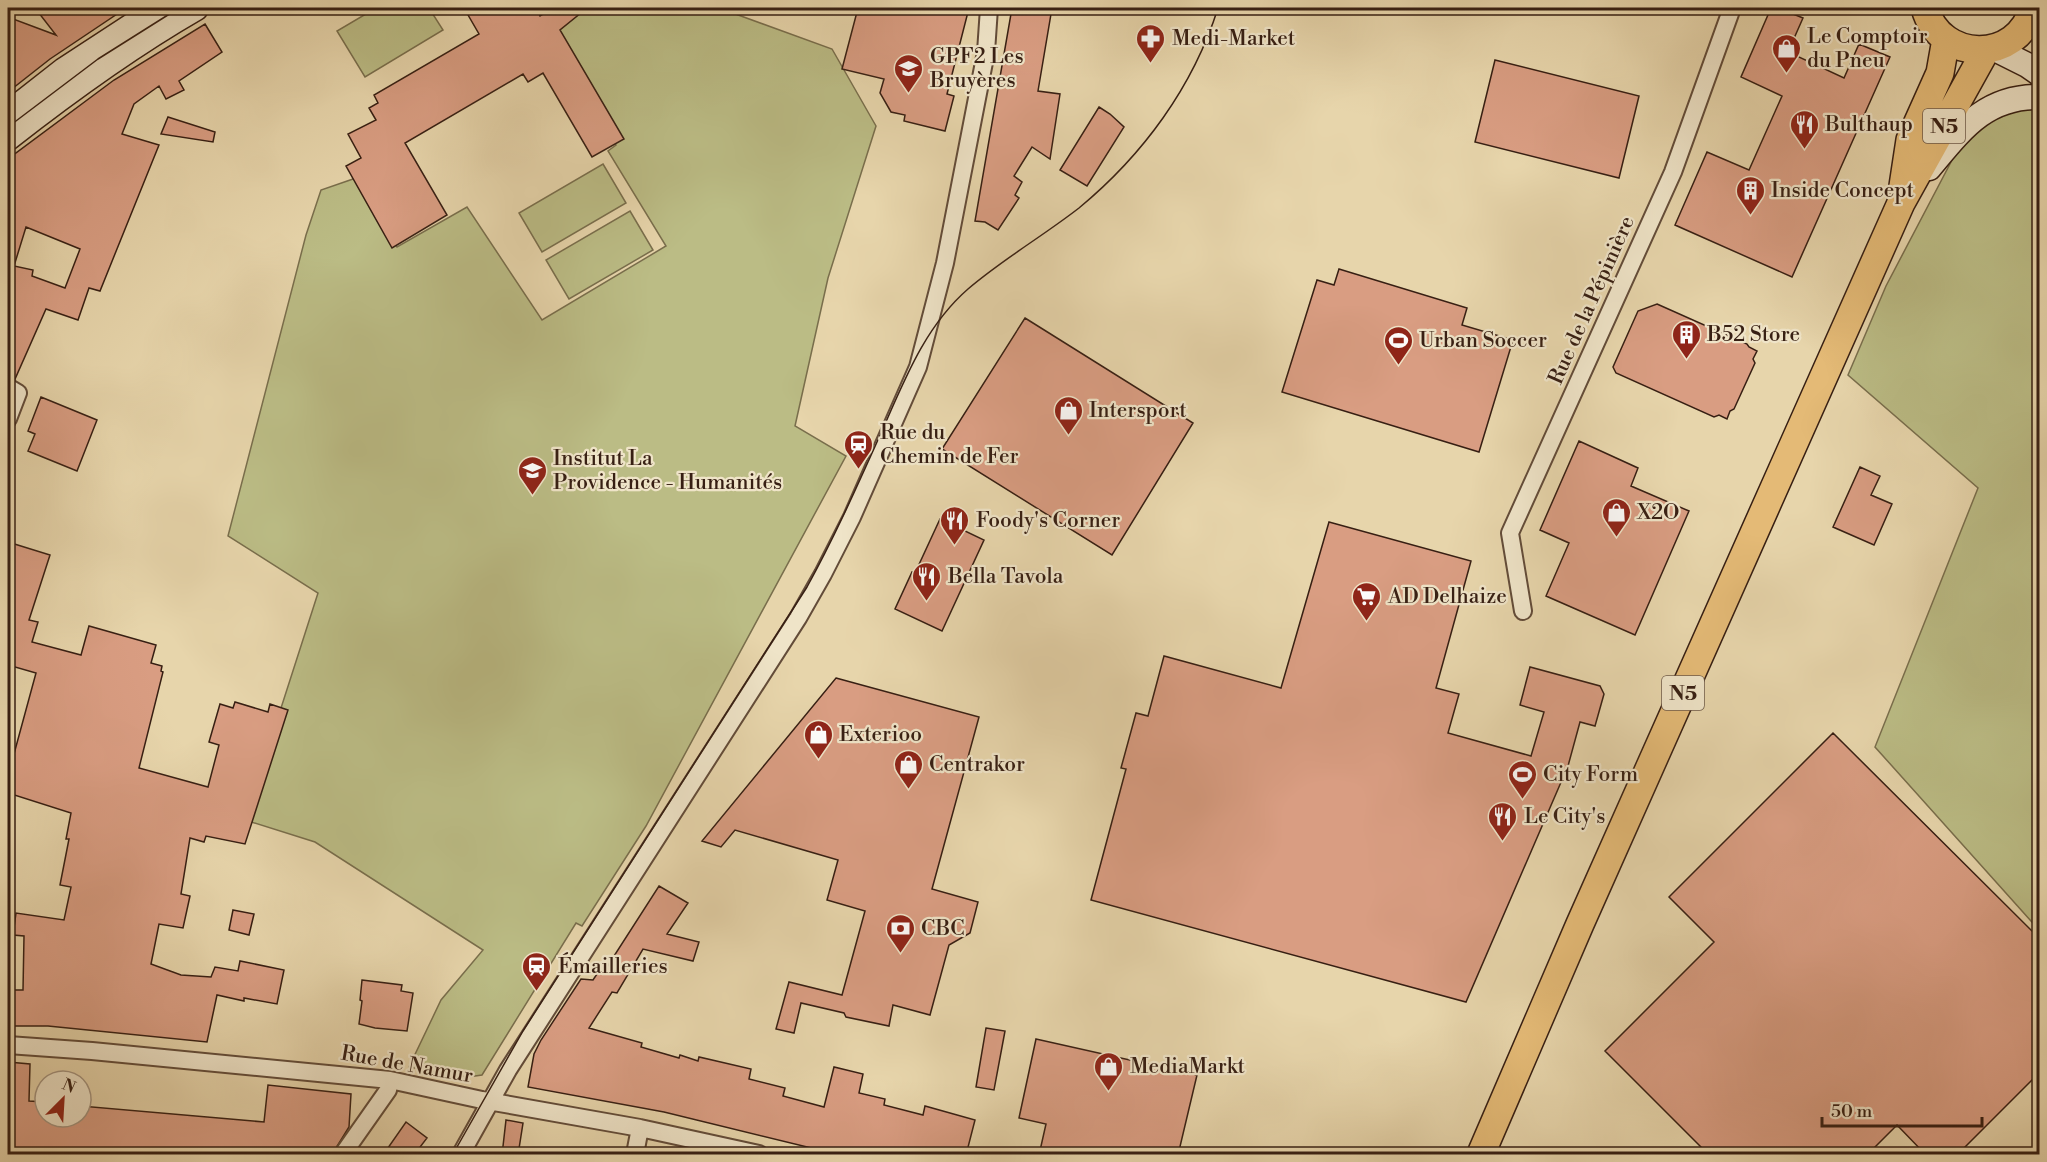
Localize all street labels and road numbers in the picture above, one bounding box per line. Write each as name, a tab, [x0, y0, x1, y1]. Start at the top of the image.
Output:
road number: N5	[1923, 109, 1965, 143]
street label: Rue de la Pépinière	[1543, 212, 1641, 389]
road number: N5	[1662, 676, 1704, 710]
street label: Rue de Namur	[339, 1041, 475, 1089]

